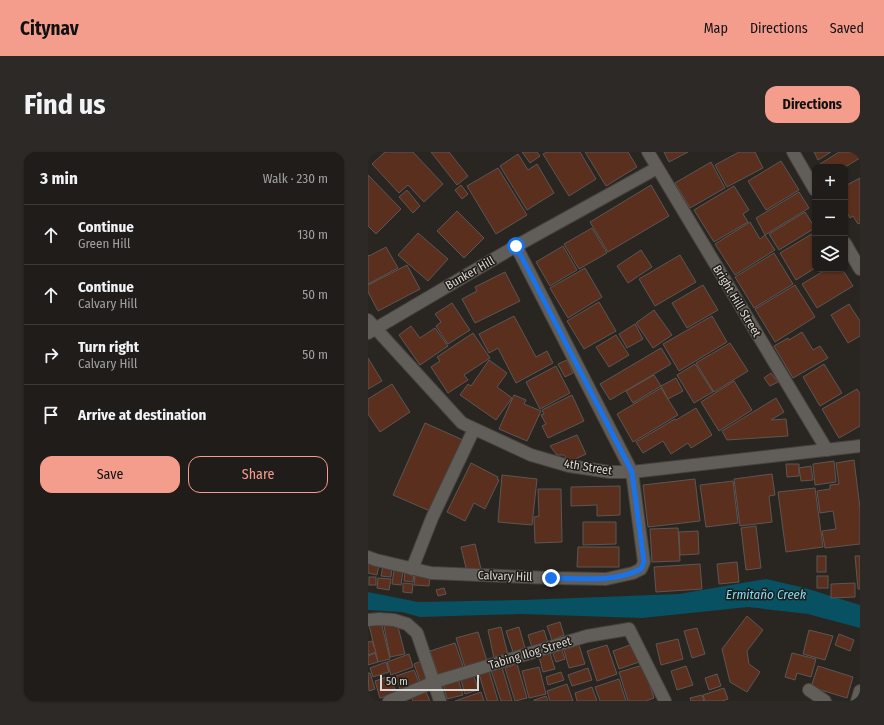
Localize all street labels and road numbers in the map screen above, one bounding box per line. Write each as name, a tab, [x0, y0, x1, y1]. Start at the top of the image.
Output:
street label: Bunker Hill	[443, 253, 497, 293]
street label: Bright Hill Street	[710, 262, 764, 340]
street label: 4th Street	[563, 456, 613, 478]
street label: Calvary Hill	[477, 568, 533, 584]
street label: Tabing Ilog Street	[487, 634, 573, 672]

